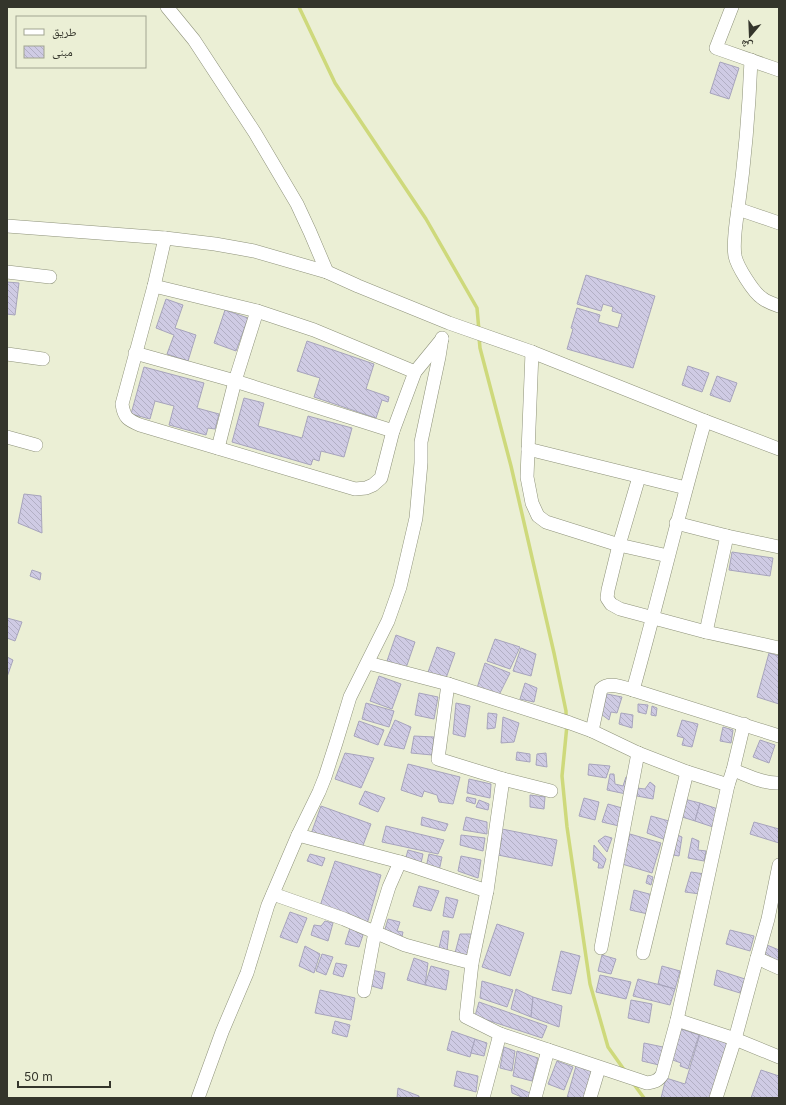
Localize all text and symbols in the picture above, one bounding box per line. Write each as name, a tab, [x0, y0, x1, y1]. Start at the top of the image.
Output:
legend	[16, 16, 146, 68]
north arrow	[730, 16, 770, 56]
text: طريق	[52, 24, 77, 39]
text: ش	[739, 36, 755, 54]
text: مبنى	[52, 44, 73, 59]
scale bar	[18, 1063, 110, 1089]
text: 50 m	[24, 1069, 53, 1084]

